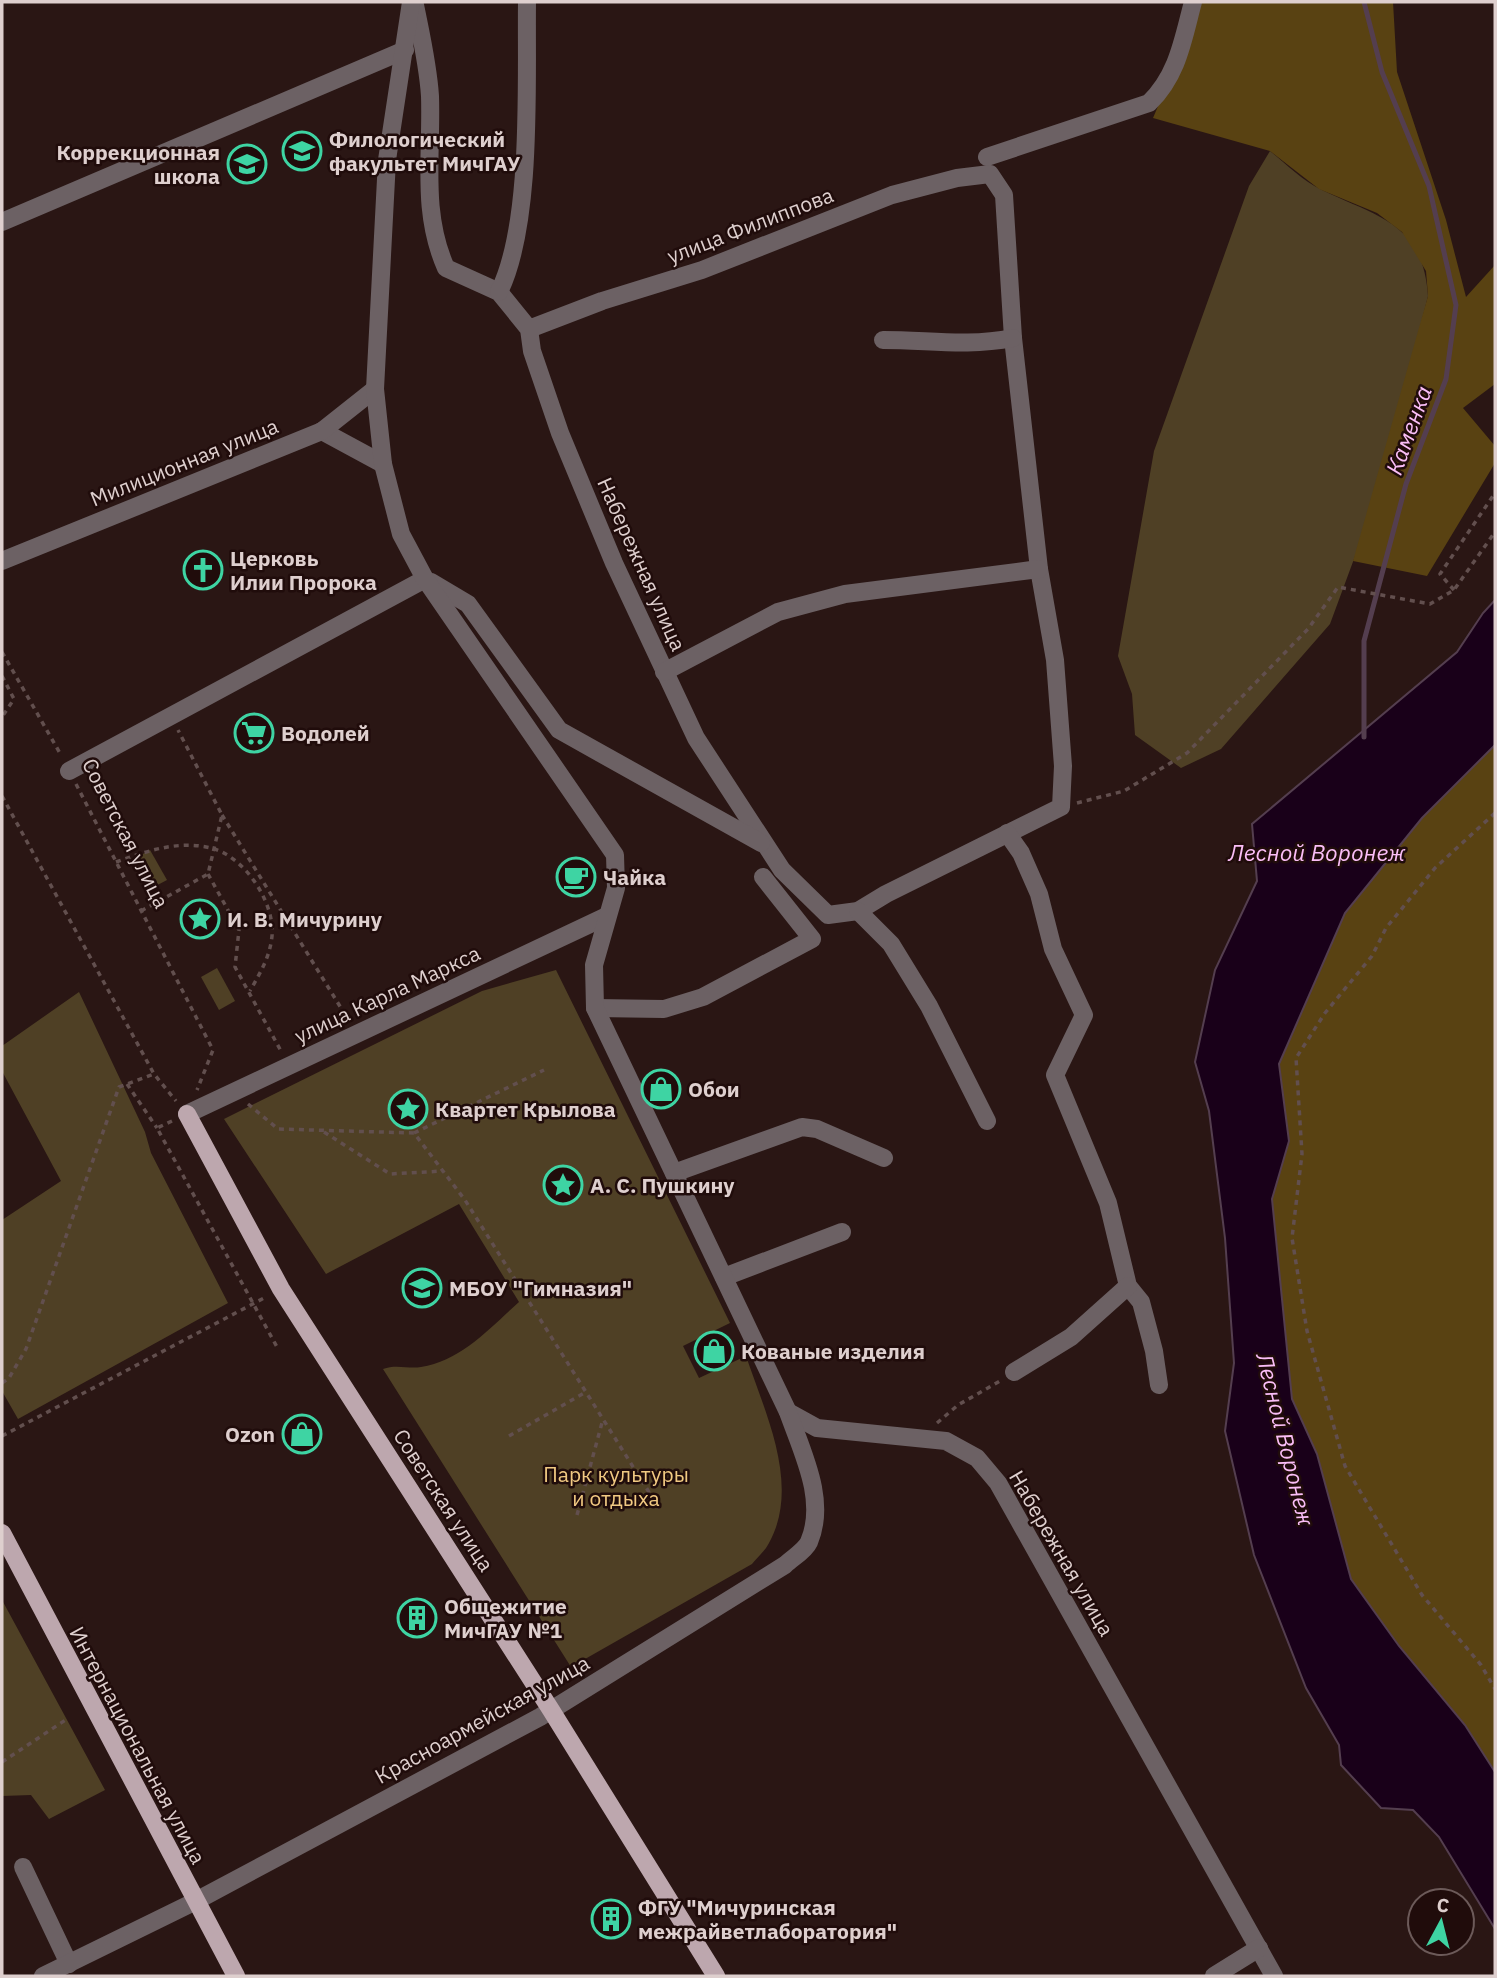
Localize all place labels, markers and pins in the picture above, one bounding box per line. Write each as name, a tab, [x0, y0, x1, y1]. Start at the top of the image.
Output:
place label: Филологический факультет МичГАУ	[329, 125, 520, 177]
school or university icon: Филологический факультет МичГАУ	[281, 130, 323, 172]
place label: Коррекционная школа	[57, 138, 220, 190]
school or university icon: Коррекционная школа	[226, 143, 268, 185]
place label: Церковь Илии Пророка	[230, 544, 377, 596]
church icon: Церковь Илии Пророка	[182, 549, 224, 591]
supermarket icon: Водолей	[233, 712, 275, 754]
place label: Водолей	[281, 719, 370, 747]
cafe icon: Чайка	[555, 856, 597, 898]
place label: Чайка	[603, 863, 666, 891]
place icon: И. В. Мичурину	[179, 898, 221, 940]
place label: И. В. Мичурину	[227, 905, 383, 933]
shop icon: Обои	[640, 1068, 682, 1110]
place label: Обои	[688, 1075, 740, 1103]
place icon: Квартет Крылова	[387, 1088, 429, 1130]
place label: Квартет Крылова	[435, 1095, 616, 1123]
place icon: А. С. Пушкину	[542, 1164, 584, 1206]
place label: А. С. Пушкину	[590, 1171, 735, 1199]
school or university icon: МБОУ "Гимназия"	[401, 1267, 443, 1309]
place label: МБОУ "Гимназия"	[449, 1274, 632, 1302]
shop icon: Кованые изделия	[693, 1330, 735, 1372]
place label: Кованые изделия	[741, 1337, 925, 1365]
shop icon: Ozon	[281, 1413, 323, 1455]
place label: Ozon	[225, 1420, 275, 1448]
place label: Общежитие МичГАУ №1	[444, 1592, 567, 1644]
building icon: Общежитие МичГАУ №1	[396, 1597, 438, 1639]
place label: ФГУ "Мичуринская межрайветлаборатория"	[638, 1893, 897, 1945]
building icon: ФГУ "Мичуринская межрайветлаборатория"	[590, 1898, 632, 1940]

